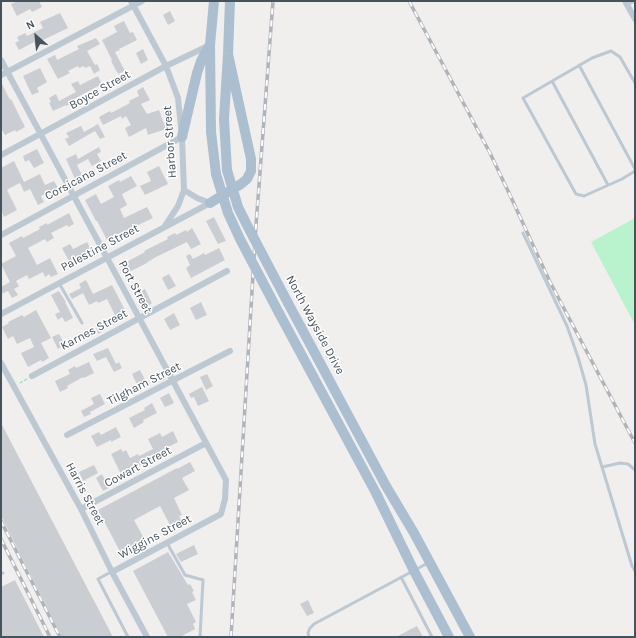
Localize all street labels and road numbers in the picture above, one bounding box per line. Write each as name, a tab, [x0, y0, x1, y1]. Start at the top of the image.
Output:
street label: Boyce Street	[67, 67, 133, 113]
street label: Harbor Street	[160, 105, 180, 179]
street label: Corsicana Street	[43, 148, 129, 204]
street label: Palestine Street	[58, 221, 142, 275]
street label: Port Street	[115, 258, 155, 316]
street label: North Wayside Drive	[283, 273, 347, 377]
street label: Karnes Street	[58, 306, 130, 354]
street label: Tilgham Street	[105, 359, 183, 409]
street label: Cowart Street	[102, 443, 174, 491]
street label: Harris Street	[62, 460, 108, 528]
street label: Wiggins Street	[116, 512, 194, 562]

